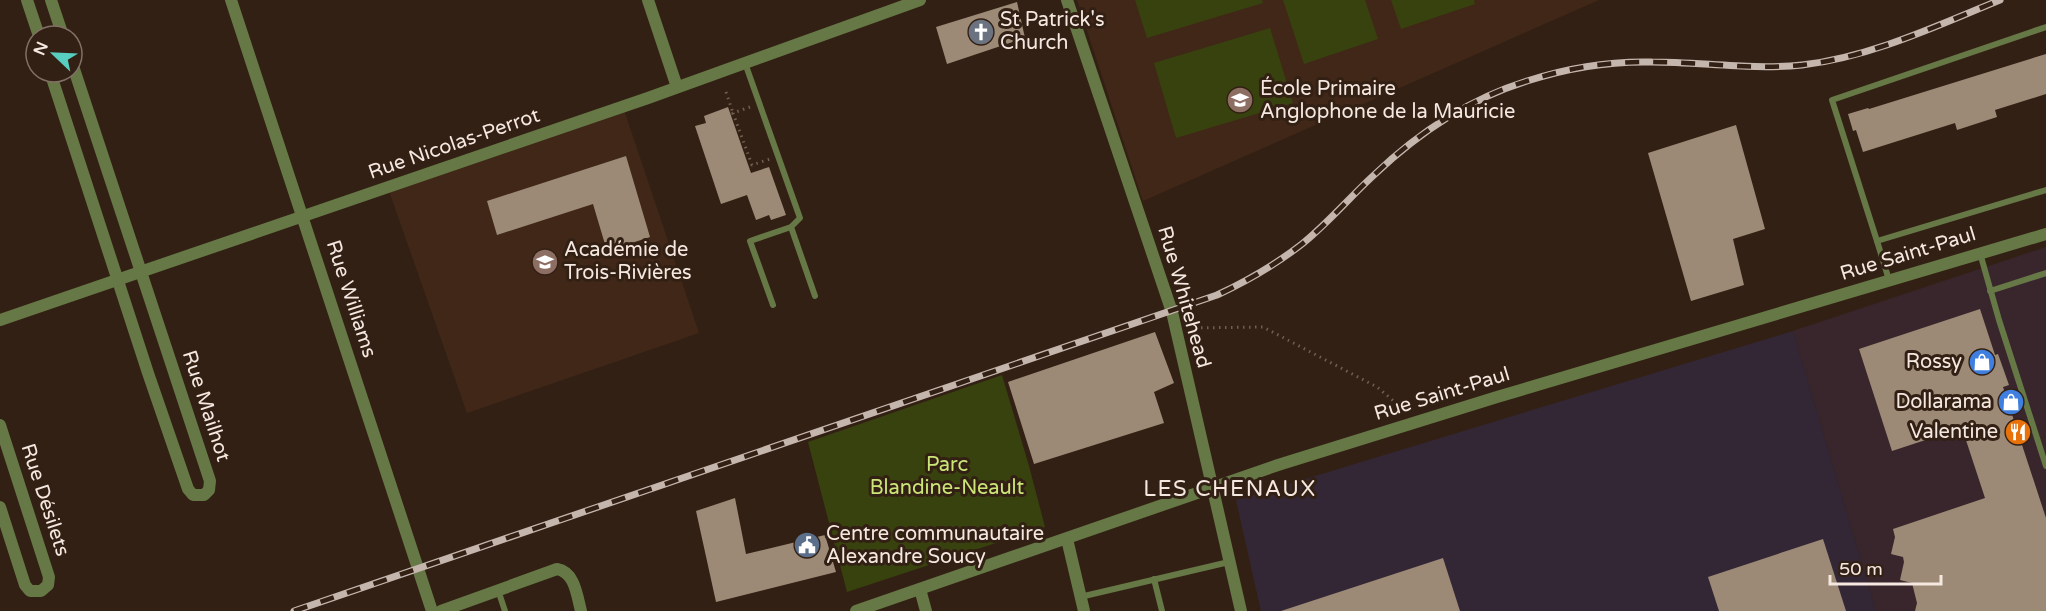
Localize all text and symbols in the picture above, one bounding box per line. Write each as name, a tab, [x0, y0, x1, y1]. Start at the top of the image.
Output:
place label: St Patrick's Church	[1000, 8, 1105, 55]
church icon: St Patrick's Church	[966, 17, 996, 47]
north arrow	[24, 24, 84, 84]
text: N	[29, 39, 53, 58]
place label: École Primaire Anglophone de la Mauricie	[1260, 76, 1515, 124]
school or university icon: École Primaire Anglophone de la Mauricie	[1225, 85, 1255, 115]
street label: Rue Nicolas-Perrot	[365, 103, 543, 185]
street label: Rue Saint-Paul	[1837, 222, 1979, 286]
street label: Rue Whitehead	[1152, 223, 1216, 371]
street label: Rue Williams	[321, 237, 381, 361]
place label: Académie de Trois-Rivières	[564, 238, 692, 285]
school or university icon: Académie de Trois-Rivières	[530, 247, 560, 277]
street label: Rue Mailhot	[177, 347, 235, 465]
shop icon: Rossy	[1967, 347, 1997, 377]
place label: Rossy	[1906, 350, 1962, 374]
street label: Rue Saint-Paul	[1371, 362, 1513, 426]
shop icon: Dollarama	[1996, 387, 2026, 417]
place label: Dollarama	[1896, 390, 1992, 414]
restaurant icon: Valentine	[2003, 417, 2033, 447]
place label: Valentine	[1910, 420, 1998, 444]
street label: Rue Désilets	[16, 441, 74, 559]
park label: Parc Blandine-Neault	[870, 453, 1025, 500]
district label: LES CHENAUX	[1143, 476, 1317, 502]
place label: Centre communautaire Alexandre Soucy	[826, 522, 1044, 569]
public building icon: Centre communautaire Alexandre Soucy	[792, 530, 822, 560]
scale bar	[1830, 548, 1941, 586]
text: 50 m	[1839, 558, 1883, 580]

